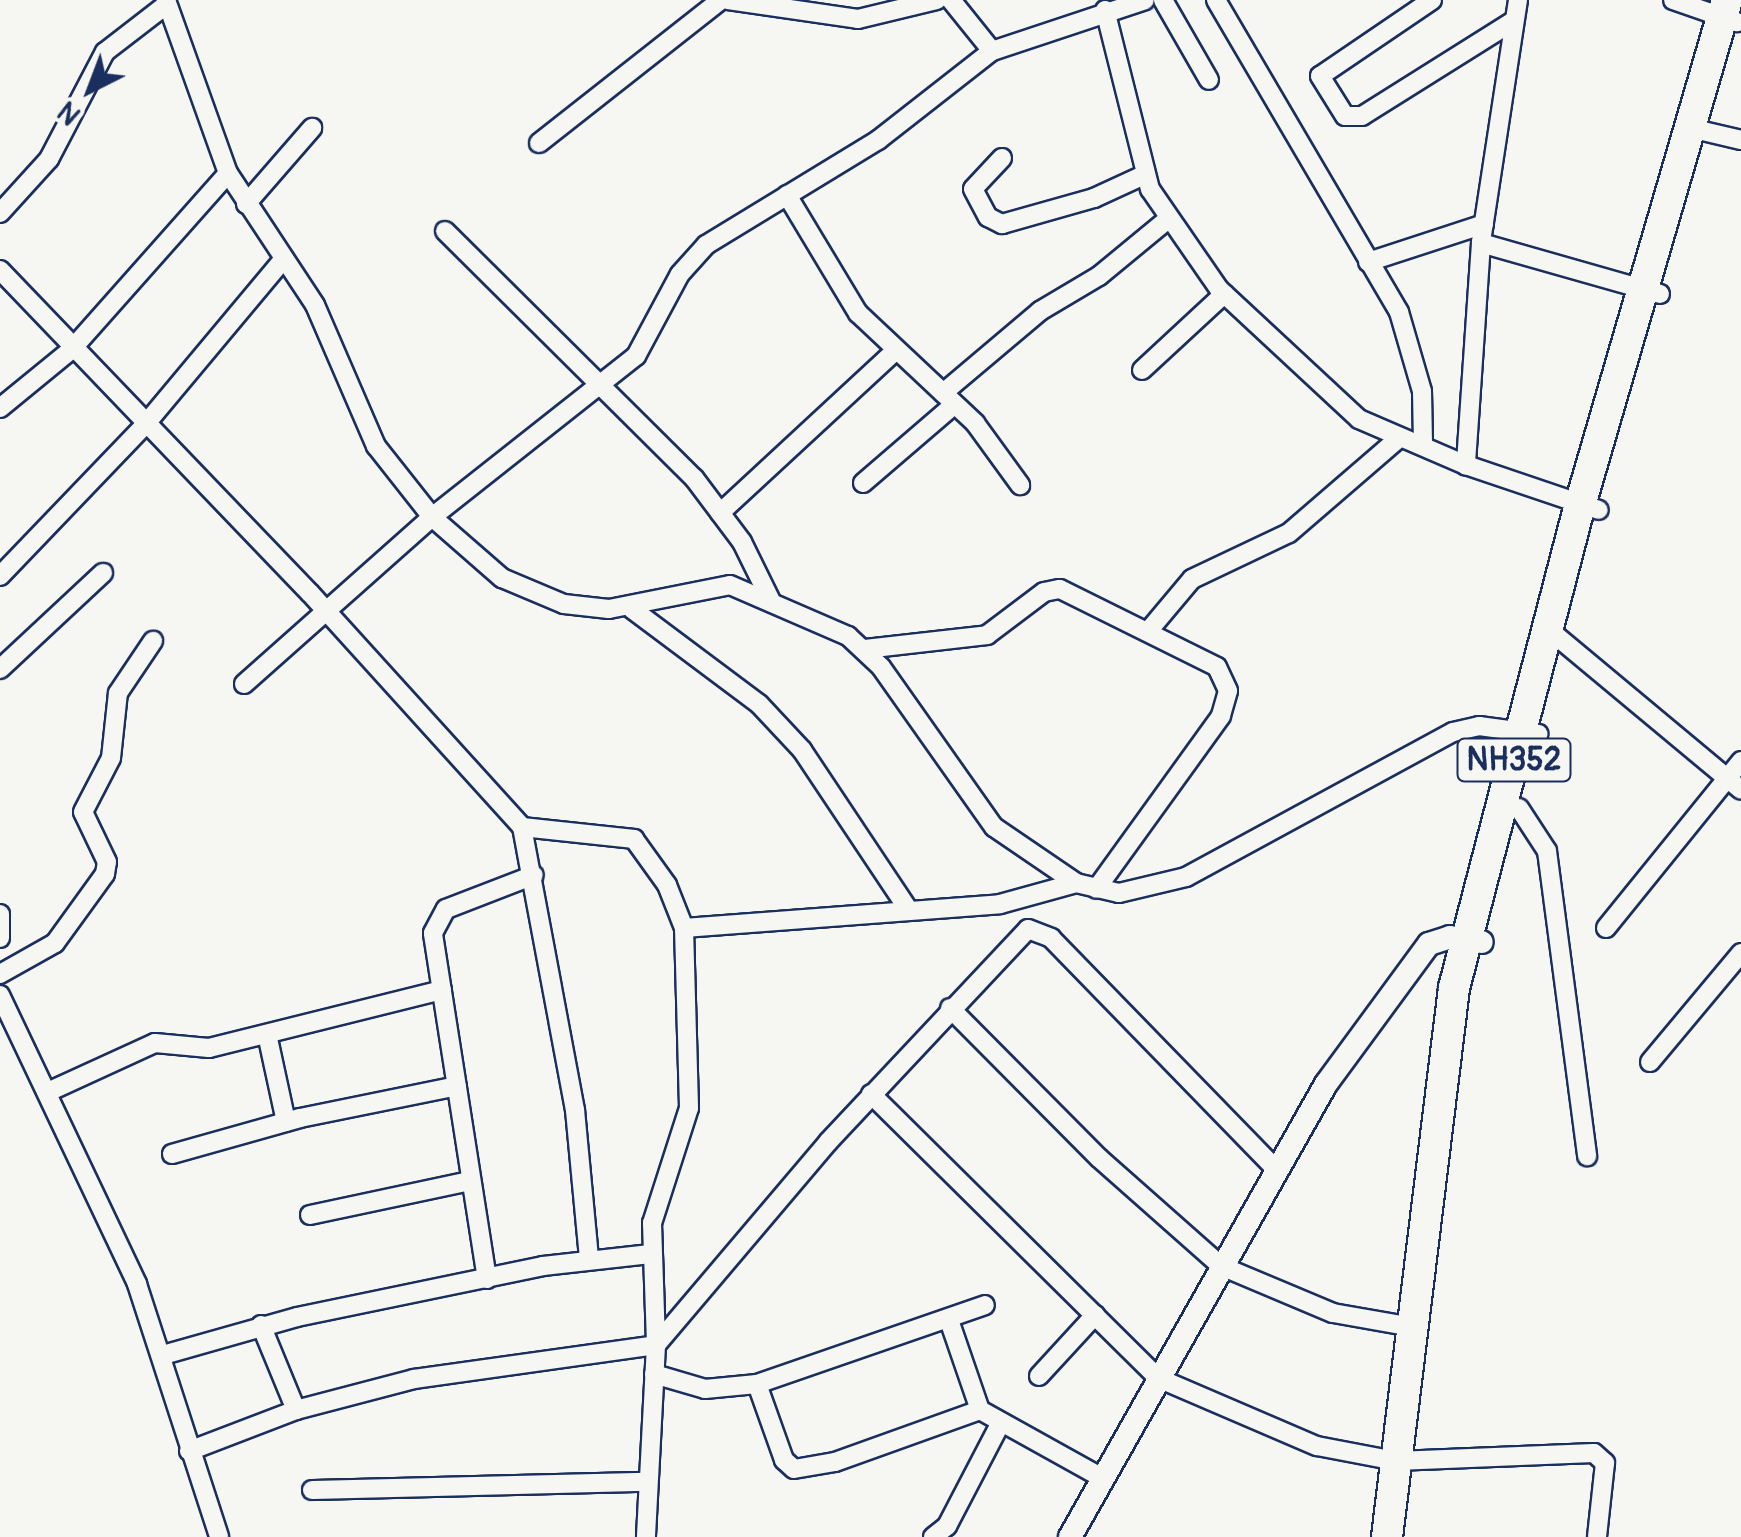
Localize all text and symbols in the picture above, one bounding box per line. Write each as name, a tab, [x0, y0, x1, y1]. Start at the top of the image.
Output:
north arrow	[40, 40, 140, 140]
text: N	[51, 93, 88, 132]
road number: NH352	[1456, 733, 1572, 787]

